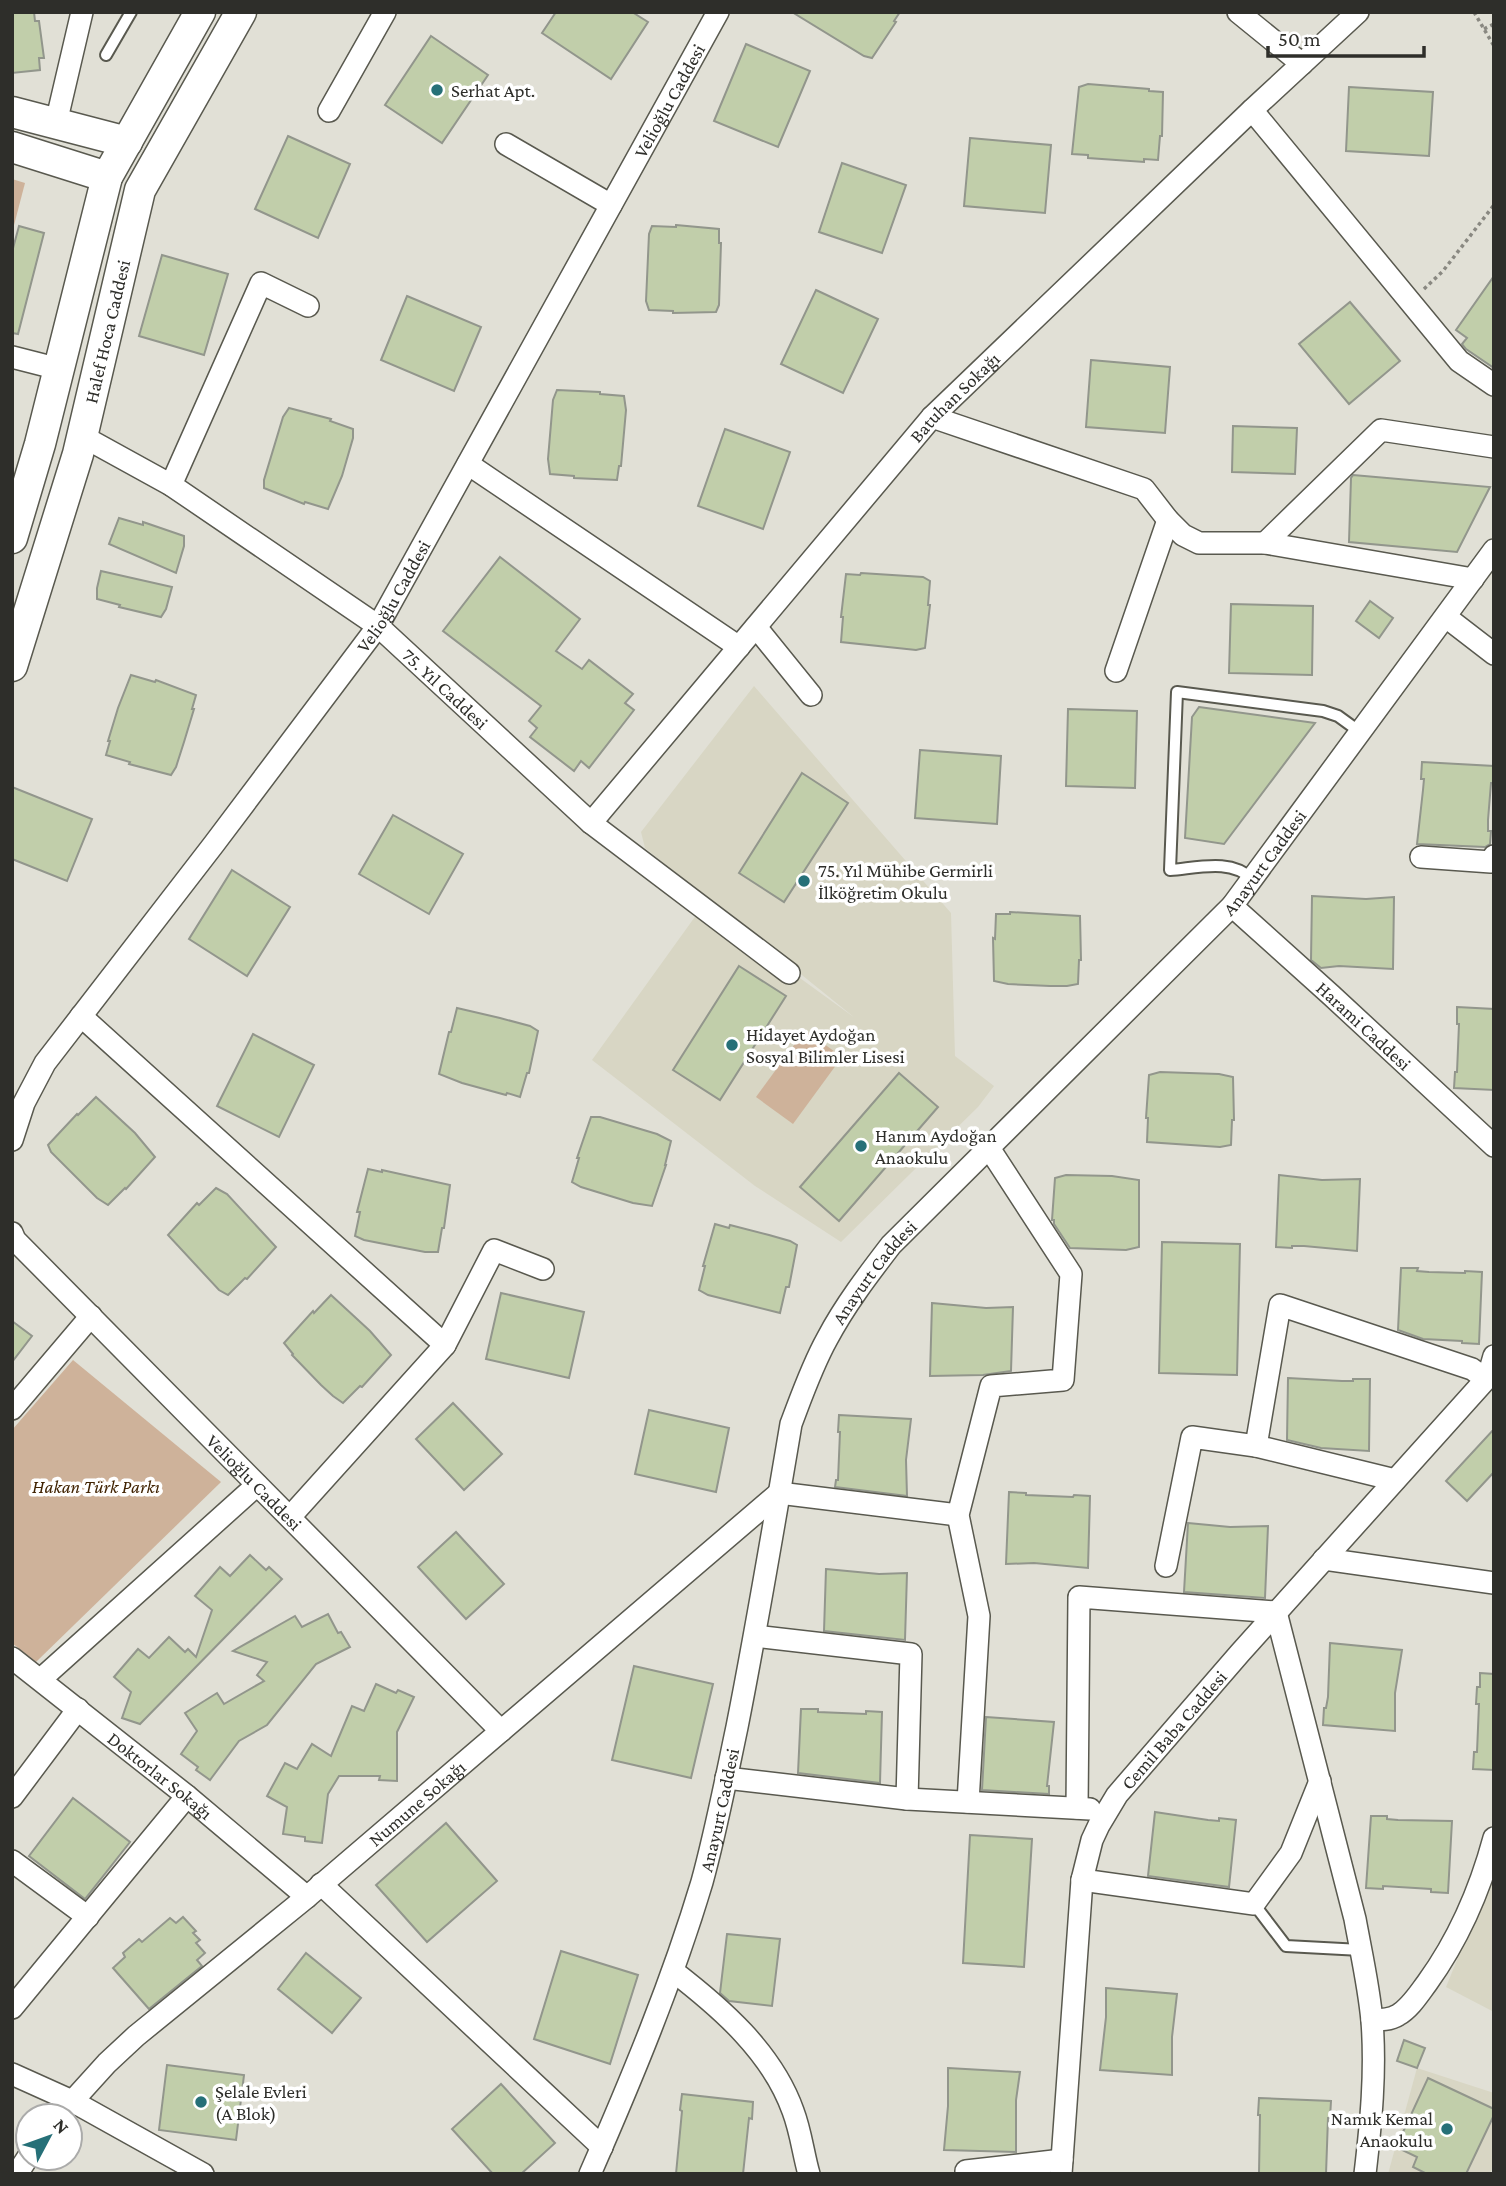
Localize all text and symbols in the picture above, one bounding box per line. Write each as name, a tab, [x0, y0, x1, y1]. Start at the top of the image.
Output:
scale bar	[1268, 14, 1424, 58]
text: 50 m	[1278, 27, 1321, 51]
street label: Velioğlu Caddesi	[629, 40, 709, 161]
place label: Serhat Apt.	[451, 80, 535, 101]
marker: Serhat Apt.	[429, 82, 445, 98]
street label: Halef Hoca Caddesi	[80, 258, 134, 405]
street label: Batuhan Sokağı	[905, 348, 1004, 446]
street label: Velioğlu Caddesi	[352, 536, 434, 656]
street label: 75. Yıl Caddesi	[398, 644, 493, 733]
street label: Anayurt Caddesi	[1218, 805, 1310, 920]
place label: 75. Yıl Mühibe Germirli İlköğretim Okulu	[818, 860, 993, 903]
marker: 75. Yıl Mühibe Germirli İlköğretim Okulu	[796, 873, 812, 889]
street label: Harami Caddesi	[1312, 977, 1415, 1074]
place label: Hidayet Aydoğan Sosyal Bilimler Lisesi	[746, 1024, 905, 1067]
marker: Hidayet Aydoğan Sosyal Bilimler Lisesi	[724, 1037, 740, 1053]
place label: Hanım Aydoğan Anaokulu	[875, 1125, 997, 1168]
marker: Hanım Aydoğan Anaokulu	[853, 1138, 869, 1154]
street label: Anayurt Caddesi	[827, 1216, 920, 1328]
street label: Velioğlu Caddesi	[203, 1430, 306, 1534]
park label: Hakan Türk Parkı	[32, 1476, 160, 1497]
street label: Cemil Baba Caddesi	[1116, 1666, 1231, 1793]
street label: Doktorlar Sokağı	[104, 1727, 217, 1823]
street label: Anayurt Caddesi	[695, 1746, 743, 1874]
street label: Numune Sokağı	[364, 1756, 469, 1850]
place label: Şelale Evleri (A Blok)	[215, 2081, 307, 2125]
marker: Şelale Evleri (A Blok)	[193, 2094, 209, 2110]
north arrow	[14, 2102, 84, 2172]
place label: Namık Kemal Anaokulu	[1331, 2108, 1433, 2151]
text: N	[49, 2114, 74, 2138]
marker: Namık Kemal Anaokulu	[1439, 2121, 1455, 2137]

